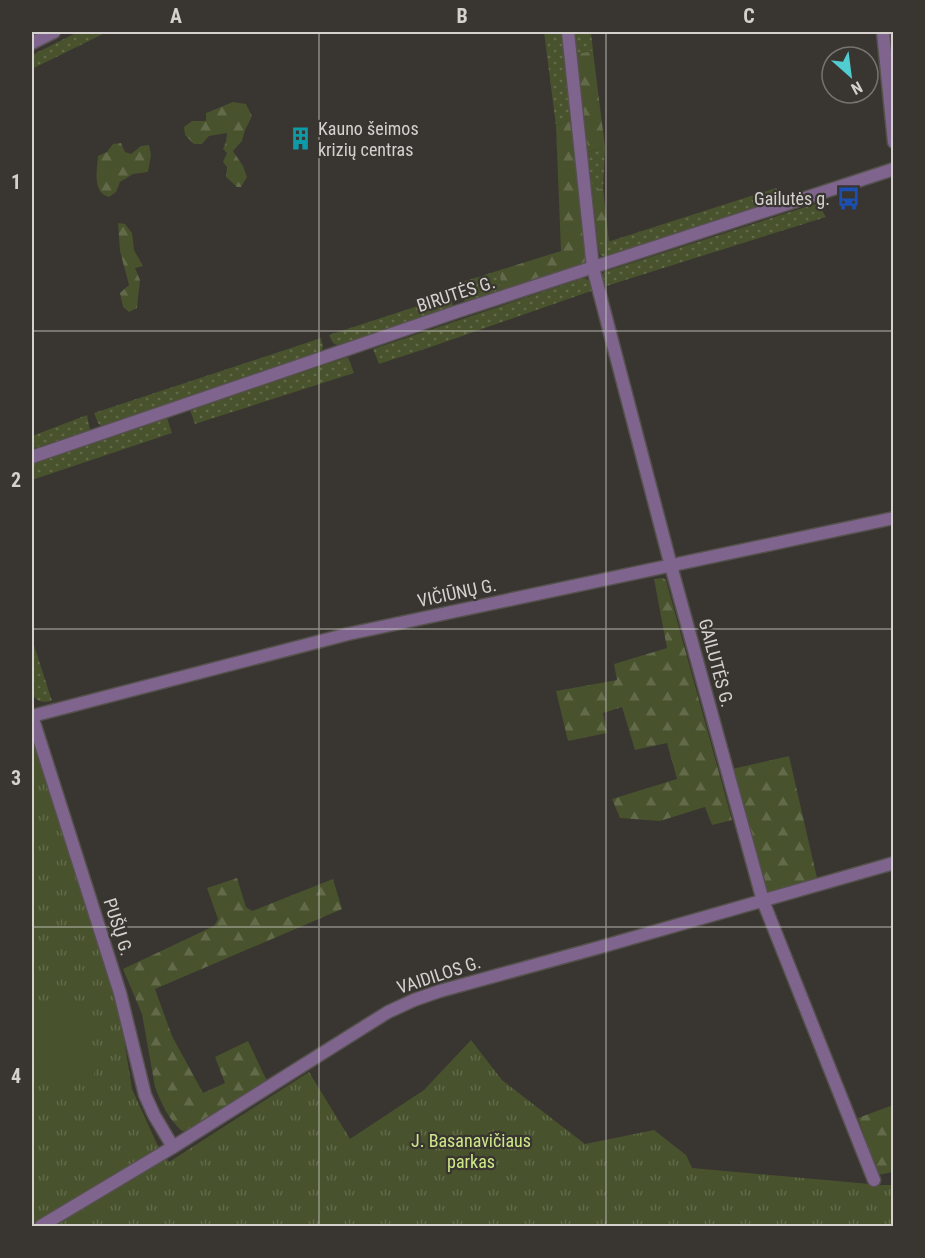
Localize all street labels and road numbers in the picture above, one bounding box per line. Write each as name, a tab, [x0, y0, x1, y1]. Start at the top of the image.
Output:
street label: BIRUTĖS G.	[414, 271, 498, 316]
street label: VIČIŪNŲ G.	[415, 574, 498, 611]
street label: GAILUTĖS G.	[695, 616, 738, 709]
street label: PUŠŲ G.	[99, 896, 138, 958]
street label: VAIDILOS G.	[394, 951, 483, 998]

